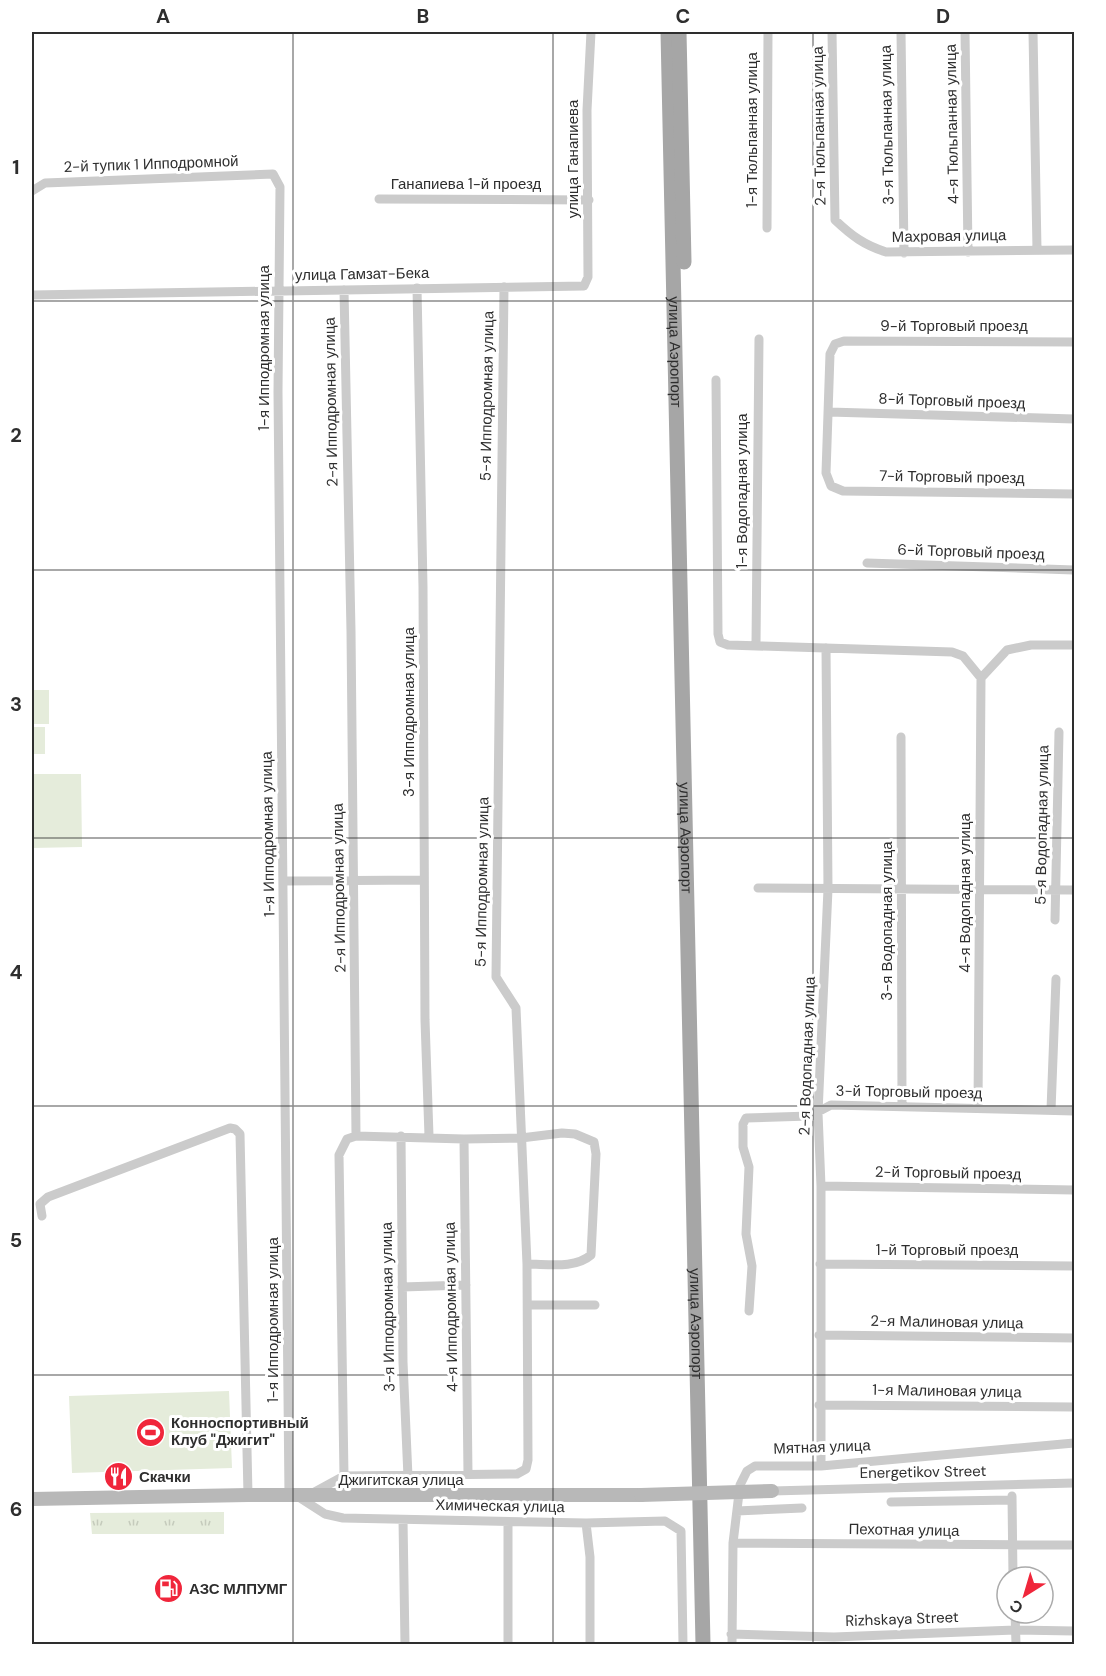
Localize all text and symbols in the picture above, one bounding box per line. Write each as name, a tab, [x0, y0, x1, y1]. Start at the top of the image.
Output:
text: A	[156, 3, 170, 29]
text: B	[417, 3, 429, 29]
text: C	[676, 3, 690, 29]
text: D	[936, 3, 950, 29]
street label: 4-я Тюльпанная улица	[941, 43, 963, 204]
street label: 3-я Тюльпанная улица	[876, 44, 898, 205]
street label: 2-я Тюльпанная улица	[808, 45, 830, 206]
street label: 1-я Тюльпанная улица	[742, 52, 762, 208]
street label: улица Ганапиева	[563, 99, 583, 218]
street label: 2-й тупик 1 Ипподромной	[63, 151, 239, 177]
text: 1	[12, 154, 20, 180]
street label: Ганапиева 1-й проезд	[391, 174, 541, 194]
street label: Махровая улица	[891, 225, 1007, 247]
street label: улица Гамзат-Бека	[295, 263, 430, 285]
street label: 1-я Ипподромная улица	[254, 265, 274, 431]
street label: улица Аэропорт	[664, 296, 686, 408]
street label: 5-я Ипподромная улица	[476, 310, 498, 481]
street label: 2-я Ипподромная улица	[320, 316, 342, 487]
street label: 9-й Торговый проезд	[880, 316, 1028, 336]
street label: 8-й Торговый проезд	[878, 388, 1026, 414]
street label: 1-я Водопадная улица	[732, 413, 752, 569]
text: 2	[10, 422, 22, 448]
street label: 7-й Торговый проезд	[879, 466, 1025, 488]
street label: 6-й Торговый проезд	[897, 539, 1045, 565]
street label: 3-я Ипподромная улица	[399, 626, 419, 797]
text: 3	[10, 691, 22, 717]
street label: 5-я Водопадная улица	[1031, 744, 1053, 905]
street label: 1-я Ипподромная улица	[257, 750, 279, 917]
street label: улица Аэропорт	[674, 782, 697, 894]
street label: 5-я Ипподромная улица	[471, 796, 493, 967]
street label: 2-я Ипподромная улица	[328, 802, 350, 973]
street label: 4-я Водопадная улица	[955, 813, 975, 973]
street label: 3-я Водопадная улица	[877, 841, 897, 1001]
text: 4	[10, 959, 23, 985]
street label: 2-я Водопадная улица	[794, 975, 820, 1136]
street label: 3-й Торговый проезд	[835, 1081, 983, 1103]
street label: 2-й Торговый проезд	[875, 1162, 1022, 1184]
street label: 3-я Ипподромная улица	[377, 1221, 399, 1392]
street label: 4-я Ипподромная улица	[440, 1221, 462, 1392]
text: 5	[10, 1227, 22, 1253]
street label: 1-я Ипподромная улица	[263, 1237, 283, 1403]
street label: 1-й Торговый проезд	[876, 1240, 1019, 1260]
street label: улица Аэропорт	[685, 1268, 707, 1380]
street label: 2-я Малиновая улица	[870, 1311, 1024, 1333]
street label: 1-я Малиновая улица	[872, 1380, 1022, 1402]
place label: Конноспортивный Клуб "Джигит"	[171, 1413, 309, 1450]
sports icon: Конноспортивный Клуб "Джигит"	[134, 1416, 166, 1448]
street label: Мятная улица	[773, 1435, 872, 1459]
restaurant icon: Скачки	[102, 1461, 134, 1493]
street label: Energetikov Street	[859, 1461, 987, 1483]
place label: Скачки	[139, 1467, 191, 1487]
street label: Джигитская улица	[338, 1470, 464, 1490]
street label: Химическая улица	[435, 1495, 565, 1517]
text: 6	[10, 1496, 22, 1522]
street label: Пехотная улица	[848, 1519, 960, 1541]
north arrow	[995, 1565, 1055, 1625]
fuel station icon: АЗС МЛПУМГ	[152, 1573, 184, 1605]
place label: АЗС МЛПУМГ	[189, 1579, 288, 1599]
text: С	[1005, 1594, 1027, 1618]
street label: Rizhskaya Street	[845, 1607, 959, 1631]

